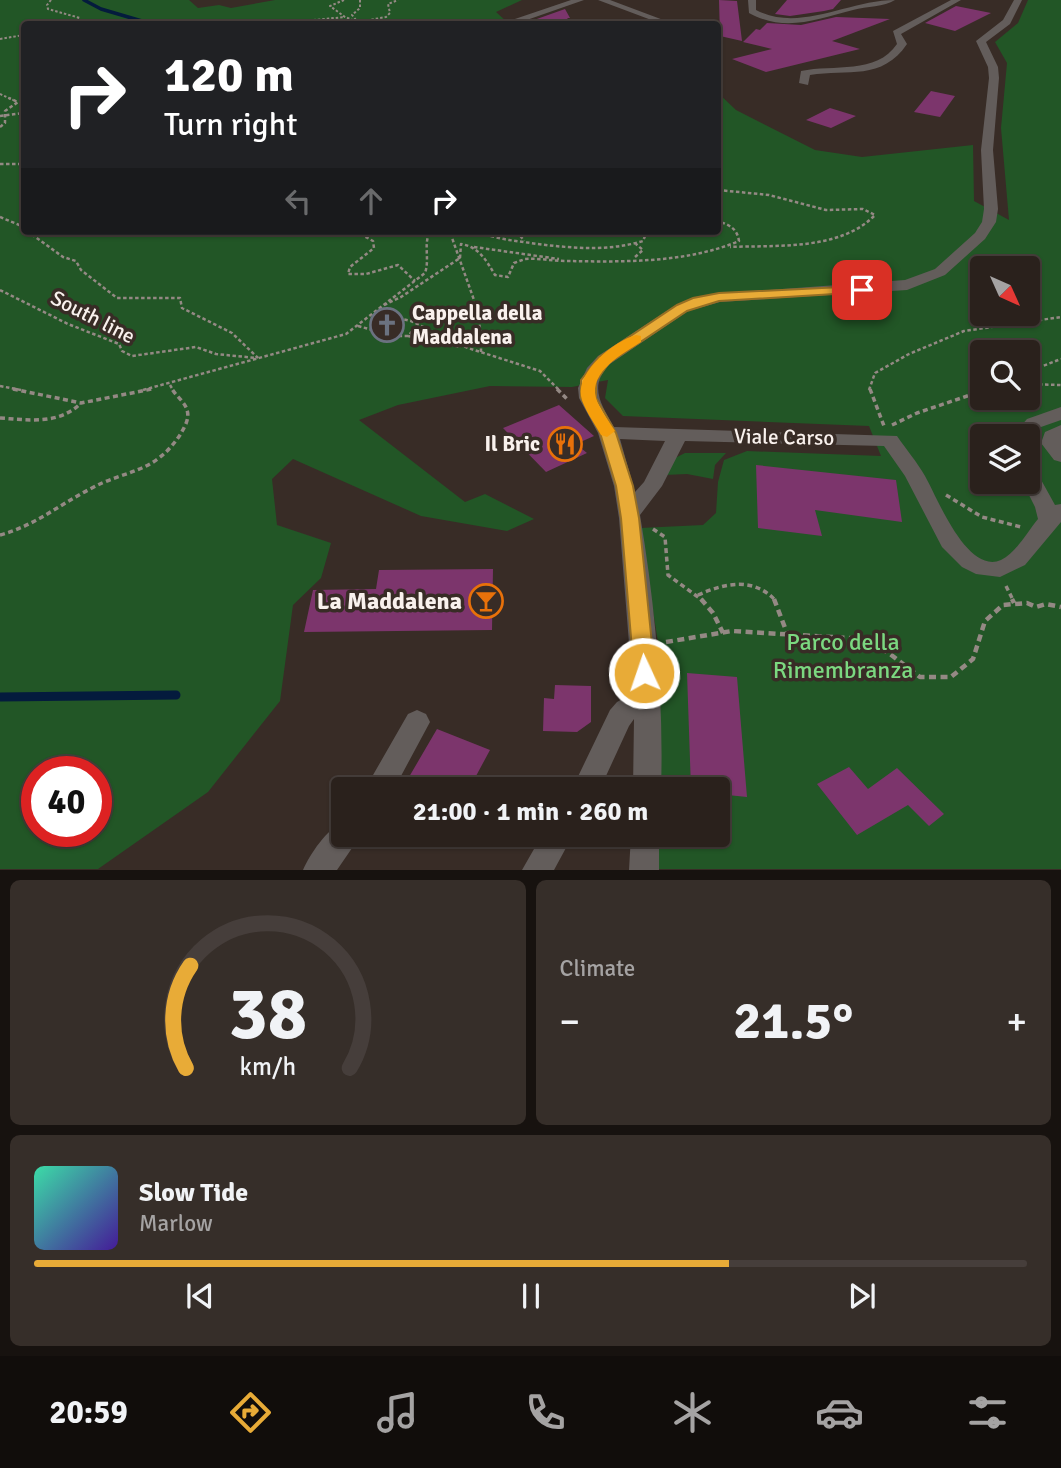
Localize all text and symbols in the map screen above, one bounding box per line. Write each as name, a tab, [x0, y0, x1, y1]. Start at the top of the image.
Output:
text: 120 m	[164, 45, 294, 105]
icon: right	[49, 49, 140, 140]
text: Turn right	[164, 105, 297, 144]
icon: left	[279, 182, 317, 220]
icon: ahead	[352, 182, 390, 220]
icon: right	[425, 182, 463, 220]
north arrow	[970, 256, 1040, 326]
map controls	[970, 256, 1040, 494]
pin	[832, 260, 892, 320]
icon: arrive	[843, 271, 881, 309]
street label: South line	[46, 285, 140, 349]
place label: Cappella della Maddalena	[412, 300, 543, 350]
church icon: Cappella della Maddalena	[368, 306, 406, 344]
button: search	[970, 340, 1040, 410]
street label: Viale Carso	[734, 423, 834, 451]
button: layers	[970, 424, 1040, 494]
restaurant icon: Il Bric	[546, 425, 584, 463]
place label: Il Bric	[484, 431, 540, 457]
bar icon: La Maddalena	[467, 582, 505, 620]
place label: La Maddalena	[317, 586, 462, 616]
park label: Parco della Rimembranza	[773, 627, 913, 685]
position arrow	[607, 636, 681, 710]
speed limit sign: 40	[21, 756, 112, 847]
text: 21:00 · 1 min · 260 m	[413, 796, 648, 828]
text: Climate	[560, 954, 635, 983]
text: 38	[228, 971, 307, 1060]
text: 21.5°	[733, 989, 853, 1053]
text: −	[560, 998, 580, 1045]
text: +	[1006, 998, 1027, 1045]
text: km/h	[239, 1051, 296, 1082]
text: Slow Tide	[139, 1177, 248, 1209]
text: Marlow	[139, 1209, 213, 1238]
icon: previous	[181, 1277, 219, 1315]
icon: pause	[512, 1277, 550, 1315]
icon: next	[843, 1277, 881, 1315]
icon: directions	[226, 1388, 275, 1437]
icon: music	[373, 1388, 422, 1437]
icon: phone	[521, 1388, 570, 1437]
icon: climate	[668, 1388, 717, 1437]
icon: car	[815, 1388, 864, 1437]
icon: filters	[963, 1388, 1012, 1437]
text: 20:59	[49, 1393, 128, 1432]

